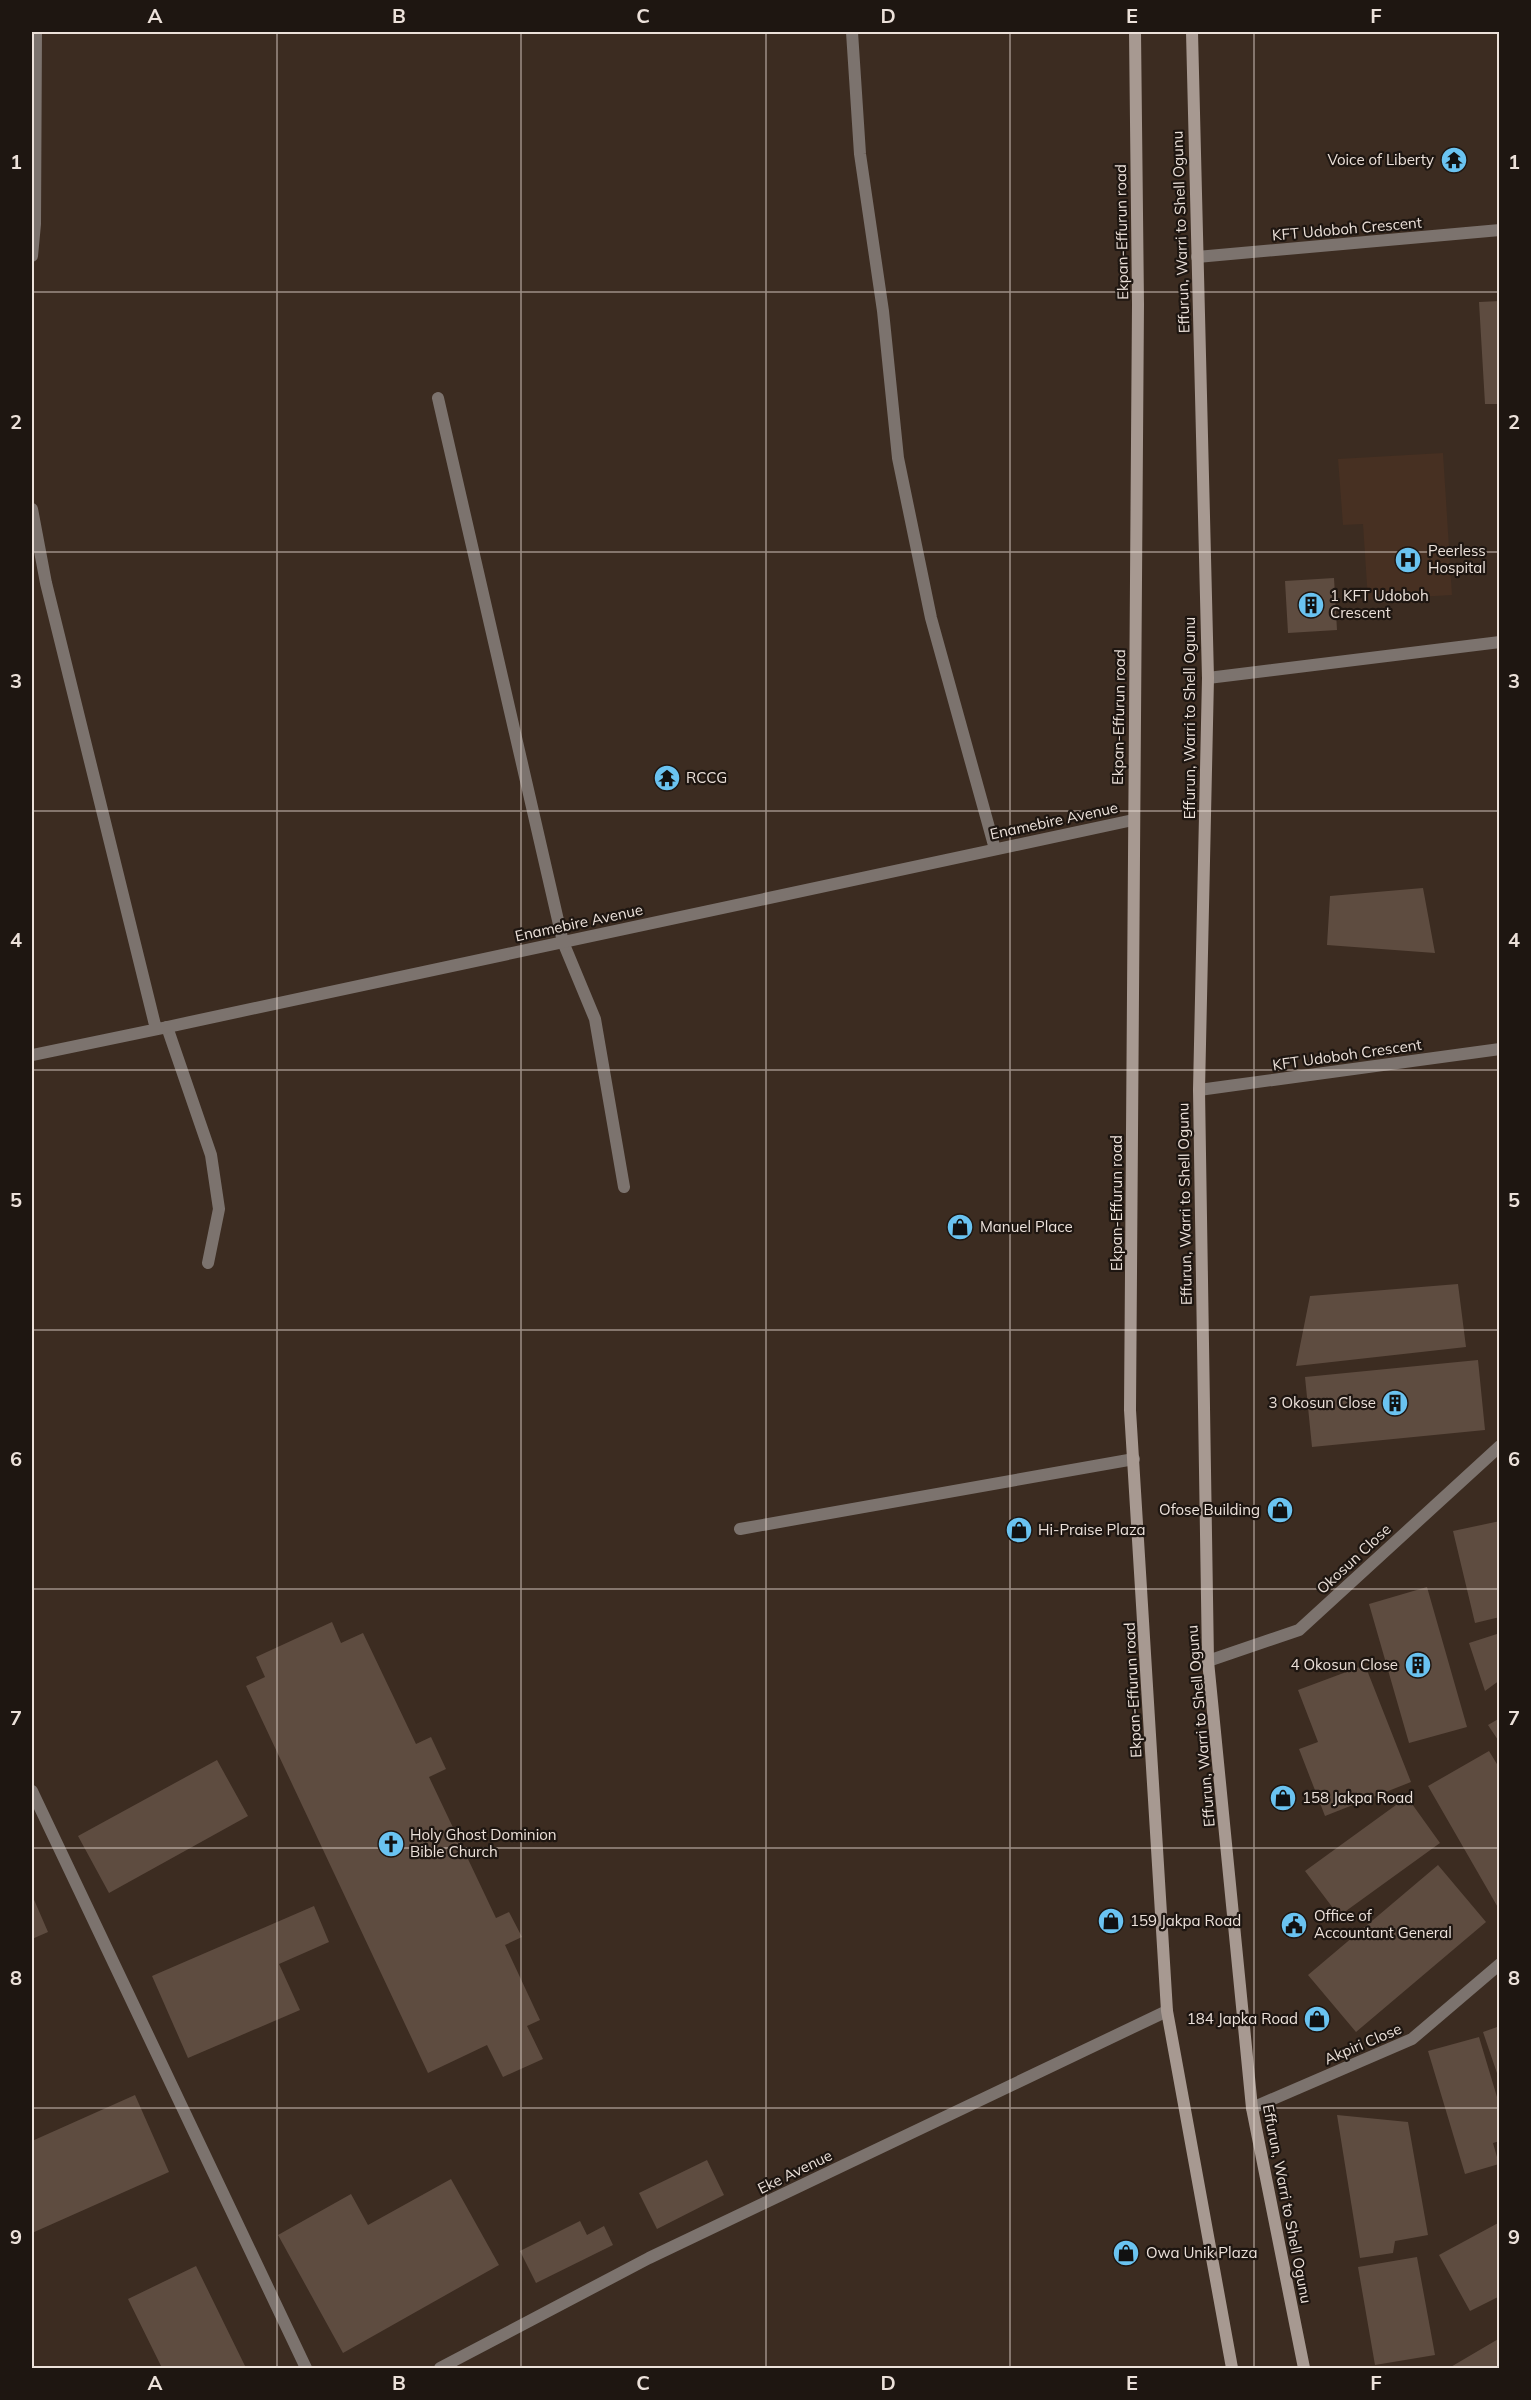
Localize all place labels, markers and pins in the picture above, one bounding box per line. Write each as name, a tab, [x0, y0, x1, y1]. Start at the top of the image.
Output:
temple icon: Voice of Liberty	[1439, 145, 1469, 175]
place label: Voice of Liberty	[1327, 150, 1434, 169]
place label: Peerless Hospital	[1428, 541, 1486, 577]
hospital icon: Peerless Hospital	[1393, 545, 1423, 575]
place label: 1 KFT Udoboh Crescent	[1330, 586, 1429, 622]
building icon: 1 KFT Udoboh Crescent	[1296, 590, 1326, 620]
temple icon: RCCG	[652, 763, 682, 793]
place label: RCCG	[686, 768, 727, 787]
shop icon: Manuel Place	[945, 1212, 975, 1242]
place label: Manuel Place	[980, 1217, 1073, 1236]
building icon: 3 Okosun Close	[1380, 1388, 1410, 1418]
place label: 3 Okosun Close	[1269, 1393, 1376, 1412]
shop icon: Ofose Building	[1265, 1495, 1295, 1525]
place label: Ofose Building	[1159, 1500, 1260, 1519]
shop icon: Hi-Praise Plaza	[1004, 1515, 1034, 1545]
place label: Hi-Praise Plaza	[1038, 1520, 1146, 1539]
building icon: 4 Okosun Close	[1403, 1650, 1433, 1680]
place label: 4 Okosun Close	[1291, 1655, 1398, 1674]
shop icon: 158 Jakpa Road	[1268, 1783, 1298, 1813]
place label: 158 Jakpa Road	[1302, 1788, 1413, 1807]
place label: Holy Ghost Dominion Bible Church	[410, 1825, 557, 1861]
church icon: Holy Ghost Dominion Bible Church	[376, 1829, 406, 1859]
shop icon: 159 Jakpa Road	[1096, 1906, 1126, 1936]
place label: Office of Accountant General	[1314, 1906, 1452, 1942]
public building icon: Office of Accountant General	[1279, 1910, 1309, 1940]
place label: 159 Jakpa Road	[1130, 1911, 1241, 1930]
shop icon: 184 Japka Road	[1302, 2004, 1332, 2034]
place label: 184 Japka Road	[1187, 2009, 1298, 2028]
shop icon: Owa Unik Plaza	[1111, 2238, 1141, 2268]
place label: Owa Unik Plaza	[1146, 2243, 1257, 2262]

